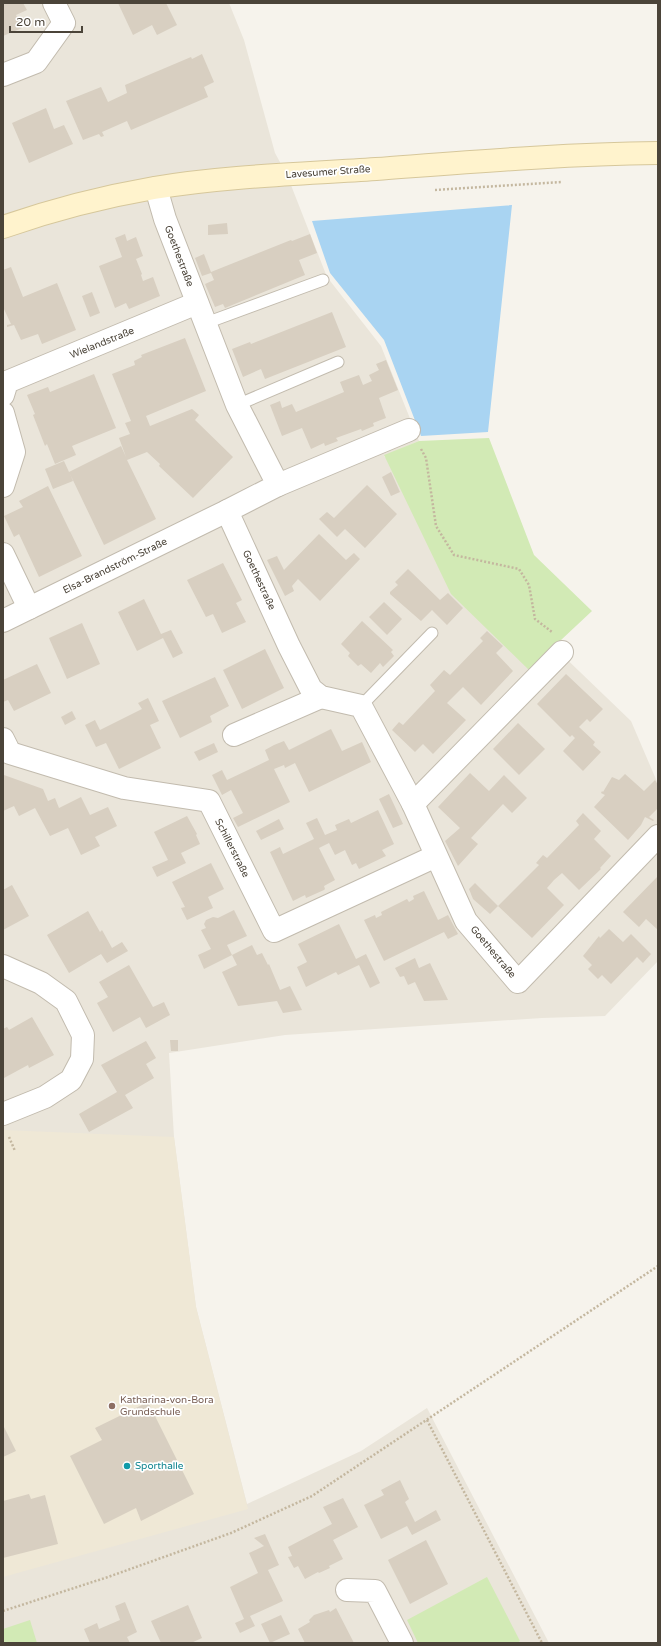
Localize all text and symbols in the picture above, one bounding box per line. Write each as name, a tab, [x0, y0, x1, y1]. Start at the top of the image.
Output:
scale bar	[10, 8, 82, 34]
text: 20 m	[16, 15, 45, 29]
street label: Lavesumer Straße	[285, 163, 371, 181]
street label: Goethestraße	[162, 224, 196, 289]
street label: Wielandstraße	[68, 324, 136, 361]
street label: Elsa-Brandström-Straße	[61, 535, 169, 596]
street label: Goethestraße	[240, 548, 278, 612]
street label: Schillerstraße	[212, 817, 252, 880]
street label: Goethestraße	[468, 923, 519, 981]
place label: Katharina-von-Bora Grundschule	[120, 1394, 214, 1418]
marker: Katharina-von-Bora Grundschule	[107, 1401, 117, 1411]
place label: Sporthalle	[135, 1460, 184, 1472]
marker: Sporthalle	[122, 1461, 132, 1471]

